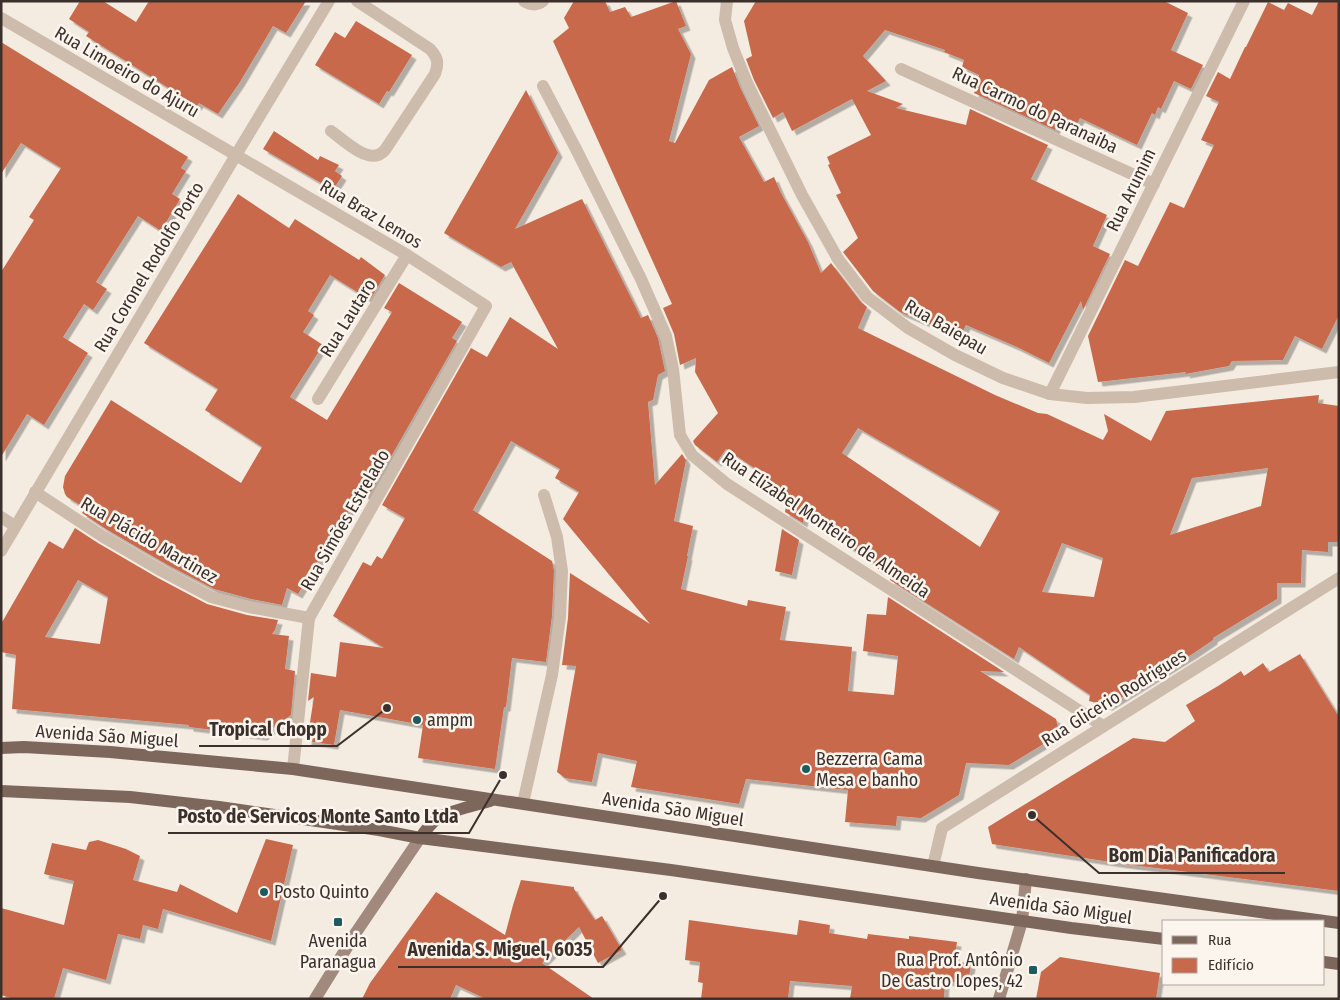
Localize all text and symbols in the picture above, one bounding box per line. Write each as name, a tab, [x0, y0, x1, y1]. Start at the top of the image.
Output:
street label: Rua Limoeiro do Ajuru	[51, 22, 203, 122]
street label: Rua Carmo do Paranaiba	[949, 62, 1121, 158]
street label: Rua Arumim	[1101, 145, 1161, 235]
street label: Rua Braz Lemos	[316, 175, 426, 253]
street label: Rua Coronel Rodolfo Porto	[89, 178, 209, 356]
street label: Rua Lautaro	[315, 275, 381, 361]
street label: Rua Baiepau	[901, 294, 991, 360]
street label: Rua Simões Estrelado	[296, 446, 394, 594]
street label: Rua Elizabel Monteiro de Almeida	[718, 447, 934, 603]
street label: Rua Plácido Martinez	[77, 492, 221, 588]
street label: Rua Glicerio Rodrigues	[1038, 644, 1191, 751]
place label: ampm	[427, 709, 473, 731]
callout: Tropical Chopp	[199, 712, 337, 746]
marker: ampm	[411, 714, 423, 726]
text: Tropical Chopp	[209, 718, 327, 741]
street label: Avenida São Miguel	[35, 720, 179, 752]
place label: Bezzerra Cama Mesa e banho	[816, 748, 923, 791]
marker: Bezzerra Cama Mesa e banho	[800, 763, 812, 775]
street label: Avenida São Miguel	[601, 787, 746, 831]
callout: Posto de Servicos Monte Santo Ltda	[168, 799, 469, 833]
text: Posto de Servicos Monte Santo Ltda	[177, 805, 459, 828]
callout: Bom Dia Panificadora	[1099, 839, 1285, 873]
text: Bom Dia Panificadora	[1109, 844, 1275, 867]
place label: Posto Quinto	[274, 881, 369, 903]
marker: Posto Quinto	[258, 886, 270, 898]
street label: Avenida São Miguel	[989, 887, 1134, 929]
marker: Avenida Paranagua	[332, 916, 344, 928]
legend	[1162, 920, 1325, 985]
place label: Avenida Paranagua	[300, 930, 376, 973]
text: Rua	[1208, 931, 1231, 949]
callout: Avenida S. Miguel, 6035	[398, 933, 603, 967]
text: Avenida S. Miguel, 6035	[407, 938, 592, 961]
place label: Rua Prof. Antônio De Castro Lopes, 42	[881, 949, 1023, 992]
text: Edifício	[1208, 956, 1254, 974]
marker: Rua Prof. Antônio De Castro Lopes, 42	[1027, 964, 1039, 976]

